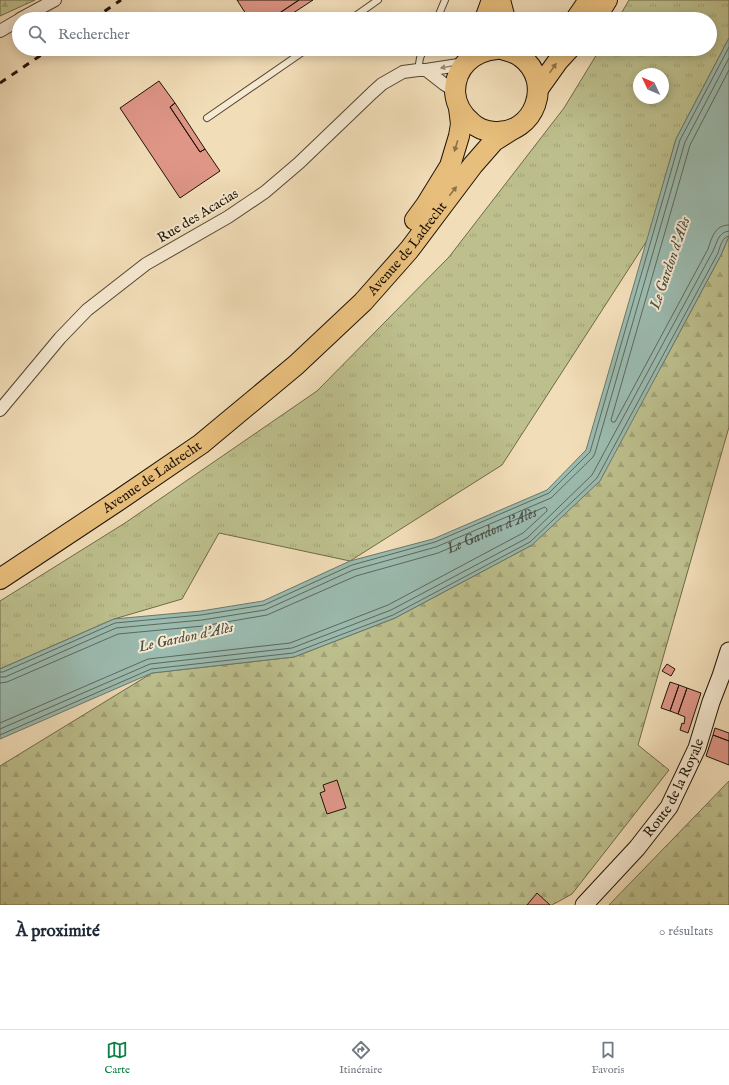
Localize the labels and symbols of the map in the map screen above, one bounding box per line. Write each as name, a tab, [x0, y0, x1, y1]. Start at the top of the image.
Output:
one-way arrow	[549, 63, 557, 73]
one-way arrow	[439, 64, 452, 70]
north arrow	[633, 68, 669, 104]
one-way arrow	[453, 140, 459, 152]
street label: Rue des Acacias	[154, 185, 242, 247]
one-way arrow	[448, 185, 457, 196]
street label: Avenue de Ladrecht	[363, 198, 451, 300]
water label: Le Gardon d'Alès	[645, 214, 695, 313]
street label: Avenue de Ladrecht	[98, 437, 205, 518]
water label: Le Gardon d'Alès	[443, 502, 540, 558]
water label: Le Gardon d'Alès	[136, 618, 236, 657]
street label: Route de la Royale	[640, 736, 708, 841]

